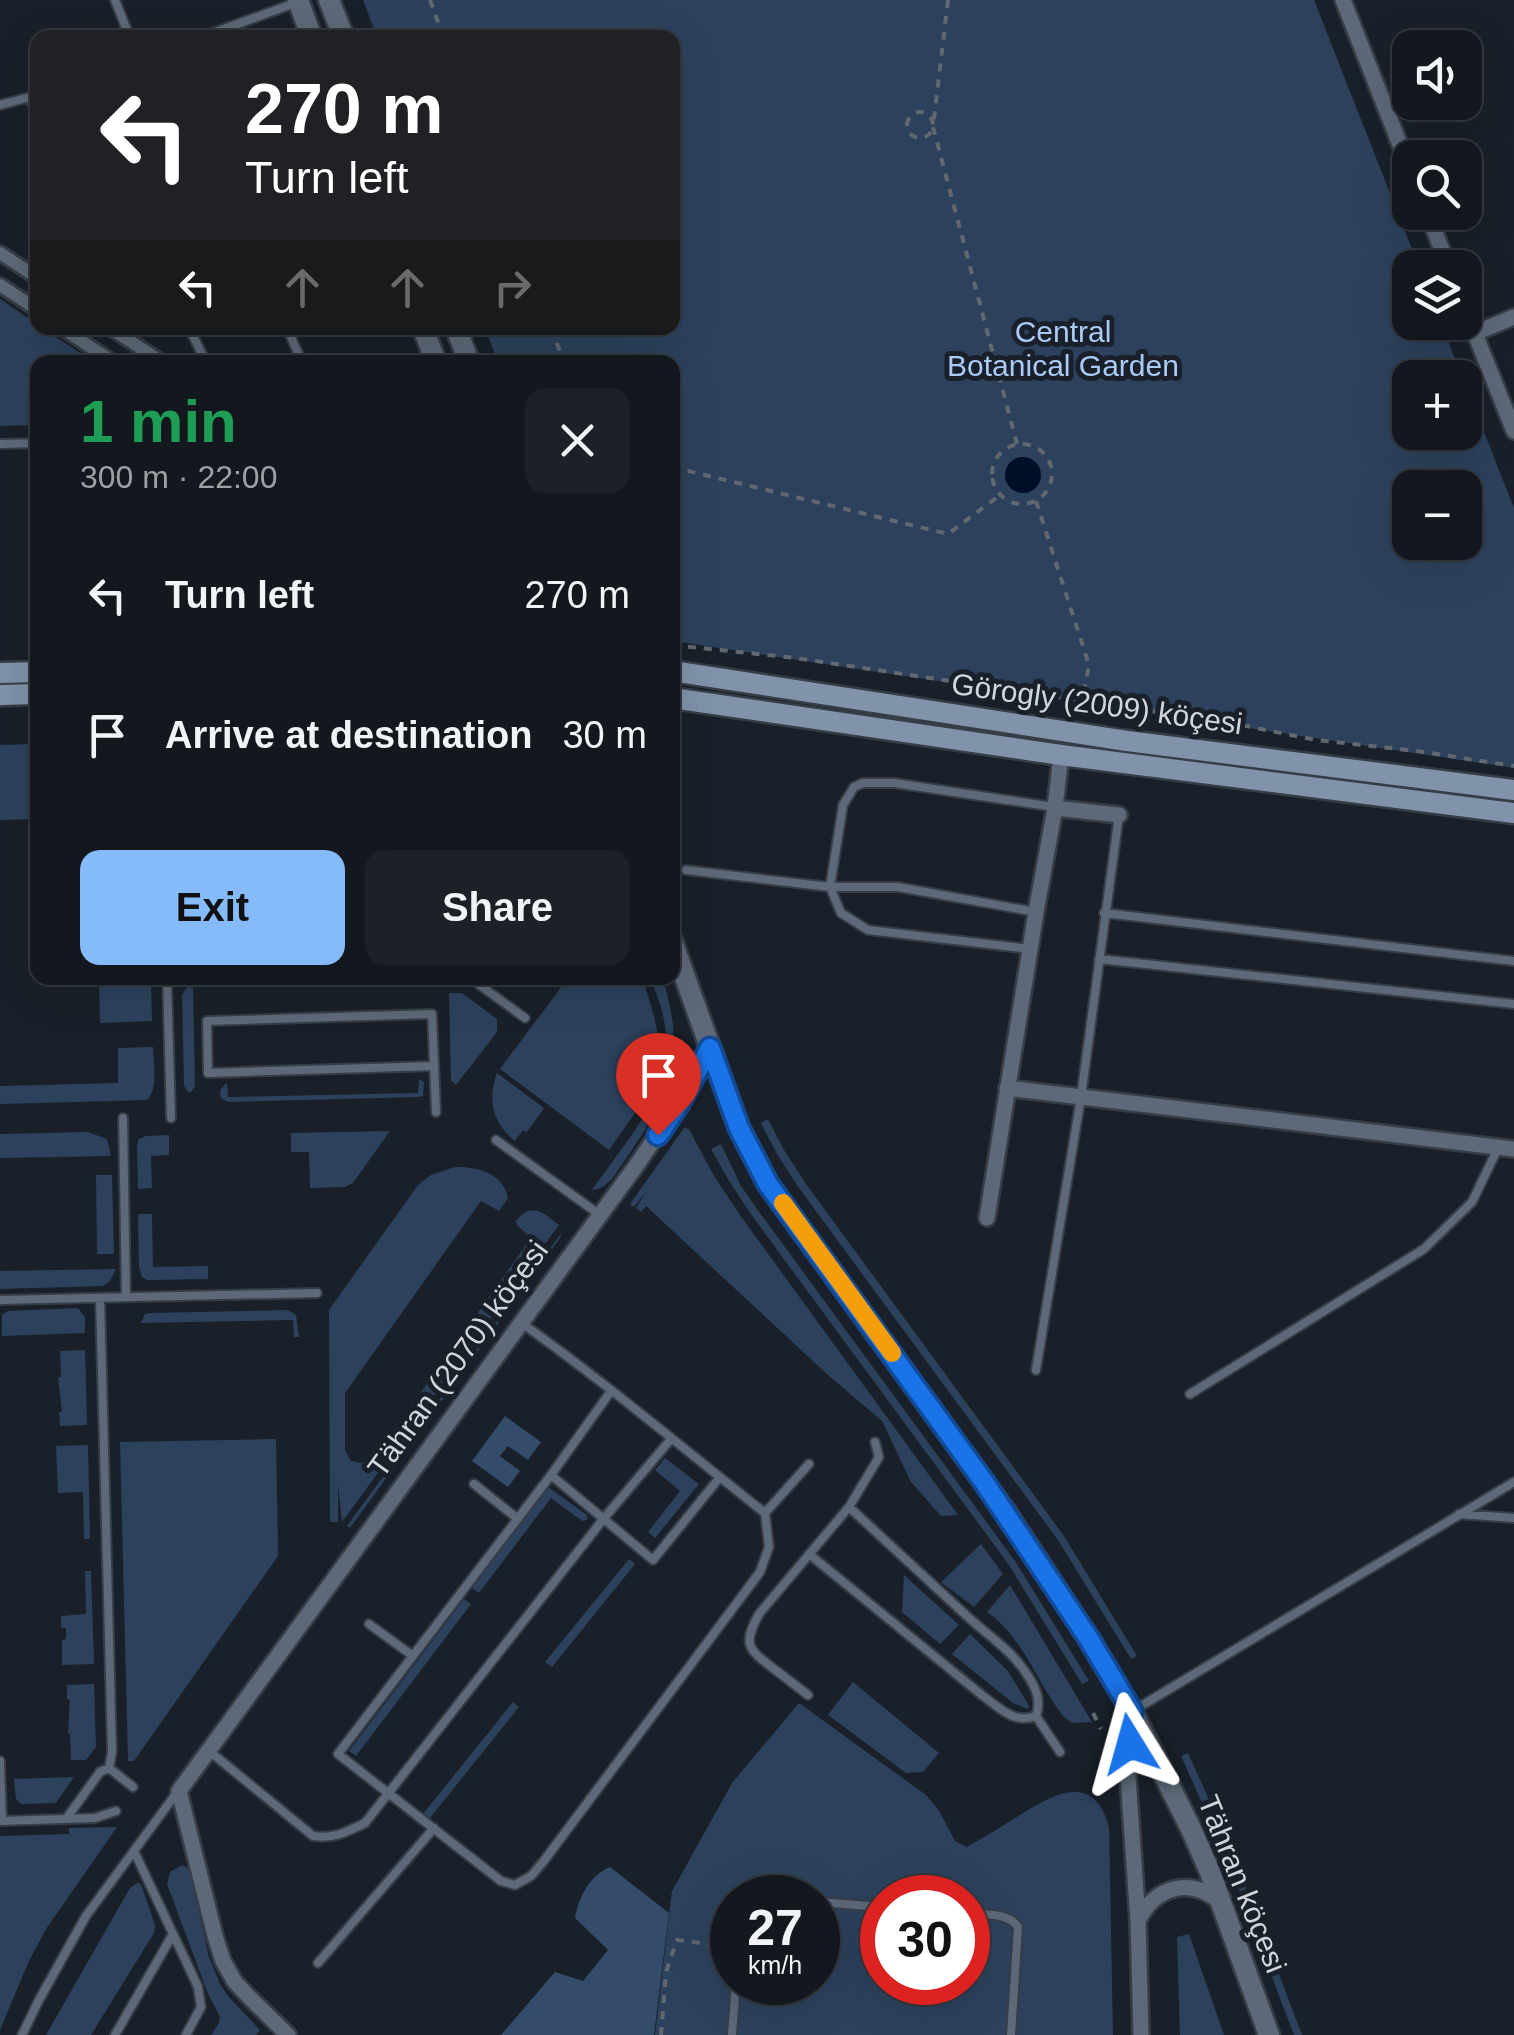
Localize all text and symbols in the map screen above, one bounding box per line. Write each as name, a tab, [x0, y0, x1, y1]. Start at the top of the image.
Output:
map controls	[1392, 30, 1482, 560]
button: sound	[1392, 30, 1482, 120]
icon: left	[80, 70, 210, 200]
text: 270 m	[245, 70, 443, 148]
button: search	[1392, 140, 1482, 230]
text: Turn left	[245, 152, 408, 203]
button: layers	[1392, 250, 1482, 340]
icon: left	[170, 260, 225, 315]
icon: ahead	[275, 260, 330, 315]
icon: ahead	[380, 260, 435, 315]
icon: right	[485, 260, 540, 315]
park label: Central Botanical Garden	[947, 315, 1179, 382]
button: +	[1392, 360, 1482, 450]
text: 1 min	[80, 388, 237, 455]
button: close	[525, 388, 630, 493]
text: 300 m · 22:00	[80, 459, 277, 495]
button: −	[1392, 470, 1482, 560]
icon: left	[80, 568, 135, 623]
text: Turn left	[165, 574, 314, 616]
text: 270 m	[524, 574, 630, 616]
street label: Görogly (2009) köçesi	[949, 667, 1245, 740]
icon: arrive	[80, 708, 135, 763]
text: Arrive at destination	[165, 714, 532, 756]
text: 30 m	[562, 714, 647, 756]
button: Exit	[80, 850, 345, 965]
button: Share	[365, 850, 630, 965]
pin	[616, 1033, 701, 1136]
icon: arrive	[631, 1048, 686, 1103]
street label: Tähran (2070) köçesi	[361, 1234, 554, 1483]
position arrow	[1078, 1692, 1182, 1796]
street label: Tähran köçesi	[1192, 1790, 1293, 1977]
speed limit sign: 30	[860, 1875, 990, 2005]
text: 27	[747, 1900, 803, 1956]
text: km/h	[748, 1951, 802, 1979]

